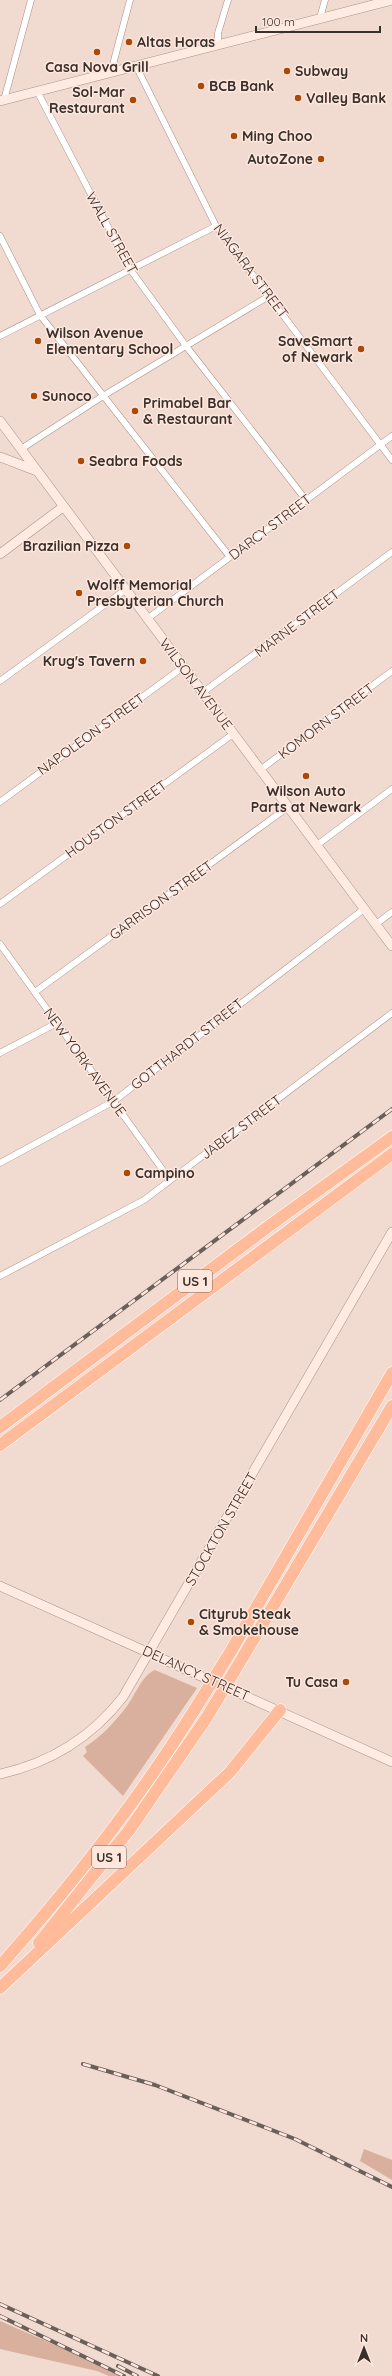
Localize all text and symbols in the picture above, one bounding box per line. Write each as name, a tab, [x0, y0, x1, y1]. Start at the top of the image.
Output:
scale bar	[256, 8, 380, 34]
text: 100 m	[262, 14, 295, 29]
place label: Altas Horas	[137, 33, 215, 51]
marker: Altas Horas	[124, 37, 134, 47]
marker: Casa Nova Grill	[92, 47, 102, 57]
place label: Casa Nova Grill	[45, 58, 149, 76]
place label: Subway	[295, 62, 348, 80]
marker: Subway	[282, 66, 292, 76]
place label: BCB Bank	[209, 77, 274, 95]
marker: BCB Bank	[196, 81, 206, 91]
place label: Sol-Mar Restaurant	[49, 83, 125, 117]
place label: Valley Bank	[306, 89, 386, 107]
marker: Valley Bank	[293, 93, 303, 103]
marker: Sol-Mar Restaurant	[128, 95, 138, 105]
place label: Ming Choo	[242, 127, 313, 145]
marker: Ming Choo	[229, 131, 239, 141]
place label: AutoZone	[247, 150, 313, 168]
marker: AutoZone	[316, 154, 326, 164]
street label: WALL STREET	[82, 189, 142, 277]
street label: NIAGARA STREET	[210, 220, 292, 322]
place label: Wilson Avenue Elementary School	[46, 324, 173, 358]
place label: SaveSmart of Newark	[278, 332, 353, 366]
marker: Wilson Avenue Elementary School	[33, 336, 43, 346]
marker: SaveSmart of Newark	[356, 344, 366, 354]
place label: Sunoco	[42, 387, 92, 405]
marker: Sunoco	[29, 391, 39, 401]
place label: Primabel Bar & Restaurant	[143, 394, 233, 428]
marker: Primabel Bar & Restaurant	[130, 406, 140, 416]
place label: Seabra Foods	[89, 452, 183, 470]
marker: Seabra Foods	[76, 456, 86, 466]
street label: DARCY STREET	[225, 490, 315, 564]
place label: Brazilian Pizza	[23, 537, 119, 555]
marker: Brazilian Pizza	[122, 541, 132, 551]
place label: Wolff Memorial Presbyterian Church	[87, 576, 224, 610]
street label: MARNE STREET	[251, 585, 343, 661]
marker: Wolff Memorial Presbyterian Church	[74, 588, 84, 598]
street label: WILSON AVENUE	[156, 635, 236, 733]
place label: Krug's Tavern	[43, 652, 135, 670]
marker: Krug's Tavern	[138, 656, 148, 666]
street label: KOMORN STREET	[274, 679, 378, 763]
street label: NAPOLEON STREET	[34, 689, 148, 779]
marker: Wilson Auto Parts at Newark	[301, 771, 311, 781]
street label: HOUSTON STREET	[62, 776, 170, 862]
place label: Wilson Auto Parts at Newark	[251, 782, 361, 816]
street label: GARRISON STREET	[106, 856, 216, 944]
street label: GOTTHARDT STREET	[127, 994, 247, 1094]
street label: NEW YORK AVENUE	[40, 1004, 130, 1120]
street label: JABEZ STREET	[197, 1091, 285, 1163]
place label: Campino	[135, 1164, 195, 1182]
marker: Campino	[122, 1168, 132, 1178]
road number: US 1	[178, 1270, 212, 1292]
street label: STOCKTON STREET	[181, 1469, 261, 1589]
place label: Cityrub Steak & Smokehouse	[199, 1605, 299, 1639]
marker: Cityrub Steak & Smokehouse	[186, 1617, 196, 1627]
street label: DELANCY STREET	[140, 1641, 252, 1705]
place label: Tu Casa	[286, 1673, 338, 1691]
marker: Tu Casa	[341, 1677, 351, 1687]
road number: US 1	[92, 1846, 126, 1868]
north arrow	[344, 2328, 384, 2368]
text: N	[360, 2331, 368, 2345]

